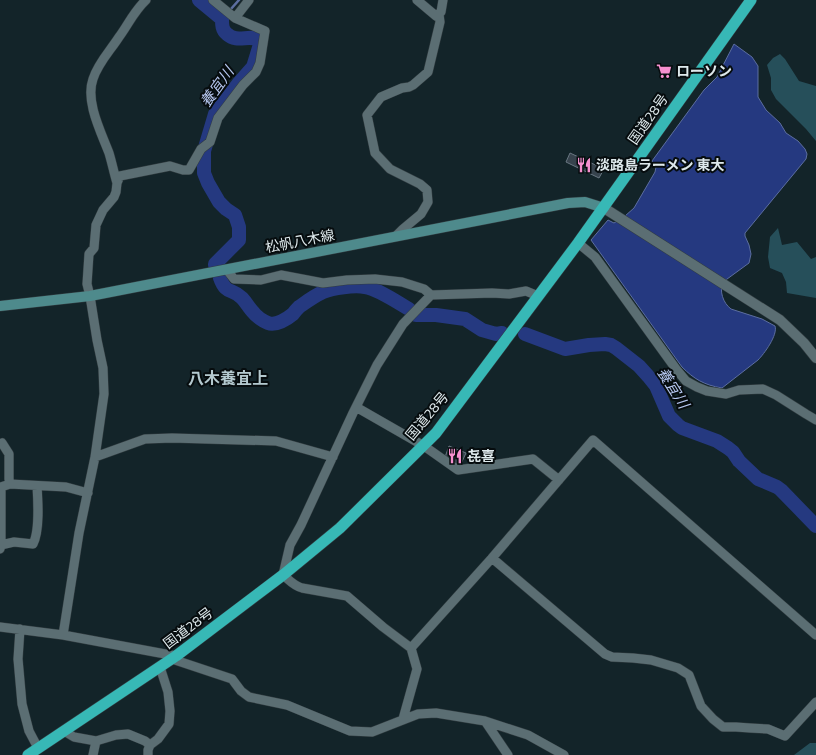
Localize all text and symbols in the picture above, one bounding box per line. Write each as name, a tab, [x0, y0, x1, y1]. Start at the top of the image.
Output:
water label: 養宜川	[194, 60, 240, 112]
place label: ローソン	[676, 60, 732, 81]
supermarket icon: ローソン	[655, 62, 673, 80]
street label: 国道28号	[622, 89, 673, 148]
place label: 淡路島ラーメン 東大	[596, 154, 725, 175]
restaurant icon: 淡路島ラーメン 東大	[575, 156, 593, 174]
street label: 松帆八木線	[264, 224, 336, 257]
water label: 養宜川	[652, 363, 696, 415]
district label: 八木養宜上	[188, 366, 268, 390]
street label: 国道28号	[400, 387, 453, 445]
place label: 㐂喜	[467, 445, 495, 466]
restaurant icon: 㐂喜	[446, 447, 464, 465]
street label: 国道28号	[158, 602, 217, 653]

